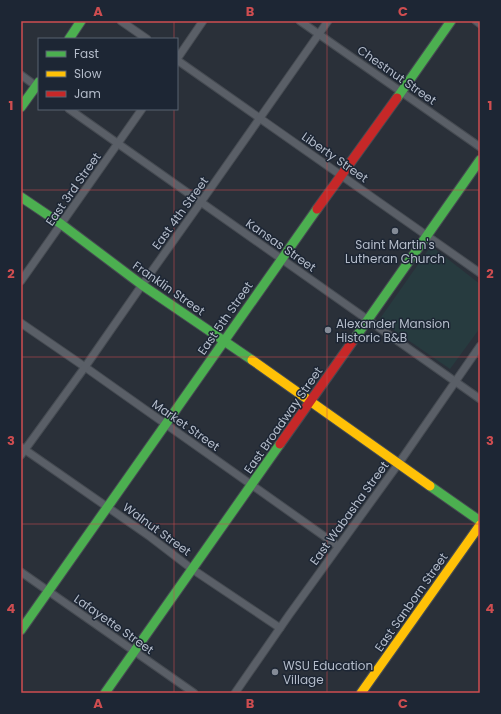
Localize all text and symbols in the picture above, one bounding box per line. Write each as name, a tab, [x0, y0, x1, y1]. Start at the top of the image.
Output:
text: A	[93, 2, 103, 21]
text: B	[246, 2, 255, 21]
text: C	[398, 2, 408, 21]
legend	[38, 38, 178, 110]
street label: Chestnut Street	[354, 41, 440, 109]
text: Fast	[74, 45, 99, 62]
text: Slow	[74, 65, 102, 82]
text: Jam	[74, 85, 101, 102]
text: 1	[9, 96, 13, 115]
text: 1	[488, 96, 492, 115]
street label: Liberty Street	[298, 128, 372, 186]
street label: East 3rd Street	[41, 149, 105, 229]
street label: East 4th Street	[148, 173, 212, 253]
street label: Kansas Street	[243, 215, 319, 275]
marker: Saint Martin's Lutheran Church	[390, 226, 400, 236]
place label: Saint Martin's Lutheran Church	[345, 236, 445, 267]
street label: Franklin Street	[130, 257, 208, 319]
text: 2	[7, 264, 15, 283]
text: 2	[486, 264, 494, 283]
street label: East 5th Street	[193, 278, 257, 358]
place label: Alexander Mansion Historic B&B	[336, 315, 450, 346]
marker: Alexander Mansion Historic B&B	[323, 325, 333, 335]
street label: East Broadway Street	[240, 363, 326, 477]
street label: Market Street	[149, 395, 223, 455]
text: 3	[7, 431, 15, 450]
text: 3	[486, 431, 494, 450]
street label: East Wabasha Street	[306, 458, 392, 568]
street label: Walnut Street	[119, 498, 195, 560]
street label: East Sanborn Street	[370, 549, 452, 655]
street label: Lafayette Street	[71, 590, 157, 658]
text: 4	[7, 599, 16, 618]
text: 4	[486, 599, 495, 618]
place label: WSU Education Village	[283, 657, 373, 688]
marker: WSU Education Village	[270, 667, 280, 677]
text: A	[93, 694, 103, 713]
text: B	[246, 694, 255, 713]
text: C	[398, 694, 408, 713]

